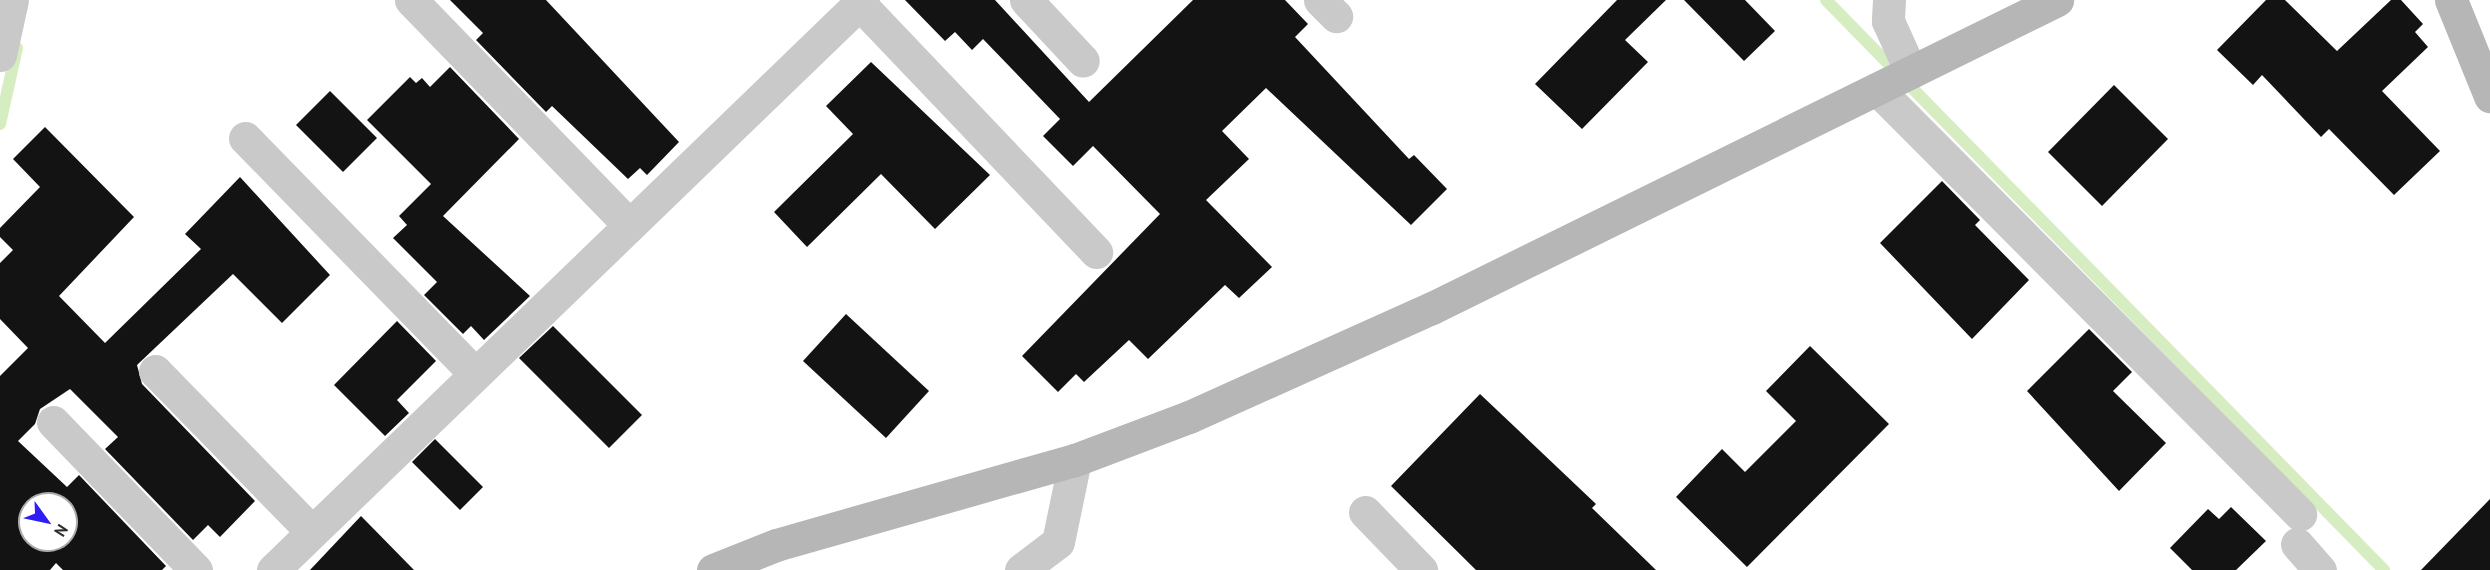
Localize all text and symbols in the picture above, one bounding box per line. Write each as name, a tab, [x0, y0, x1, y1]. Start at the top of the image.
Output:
north arrow	[18, 492, 78, 552]
text: N	[50, 521, 73, 541]

